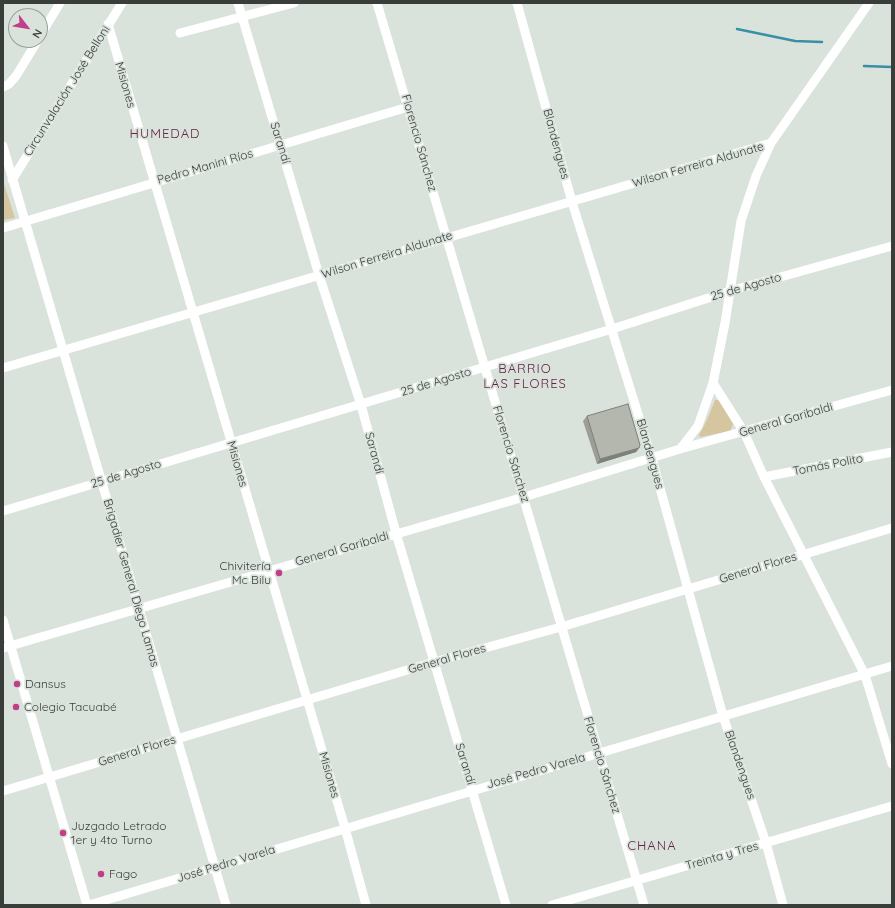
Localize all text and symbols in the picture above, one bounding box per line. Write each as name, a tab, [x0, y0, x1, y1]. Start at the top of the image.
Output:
north arrow	[8, 8, 48, 48]
street label: Circunvalación José Belloni	[21, 23, 113, 159]
text: N	[29, 27, 46, 41]
street label: Misiones	[112, 60, 138, 110]
street label: Florencio Sánchez	[398, 93, 440, 193]
street label: Blandengues	[540, 107, 572, 181]
street label: Sarandí	[267, 121, 293, 165]
district label: HUMEDAD	[130, 126, 200, 142]
street label: Wilson Ferreira Aldunate	[630, 139, 766, 191]
street label: Pedro Manini Ríos	[155, 146, 255, 188]
street label: Wilson Ferreira Aldunate	[320, 228, 454, 282]
street label: 25 de Agosto	[709, 270, 783, 304]
district label: BARRIO LAS FLORES	[483, 361, 567, 392]
street label: 25 de Agosto	[399, 364, 473, 400]
street label: General Garibaldi	[738, 400, 834, 440]
street label: Florencio Sánchez	[489, 404, 533, 504]
street label: Blandengues	[633, 417, 667, 491]
street label: Sarandí	[362, 431, 386, 475]
street label: Misiones	[224, 439, 250, 489]
street label: Tomás Polito	[792, 451, 864, 479]
street label: 25 de Agosto	[89, 456, 163, 492]
street label: Brigadier General Diego Lamas	[100, 497, 162, 669]
street label: General Garibaldi	[294, 529, 390, 569]
street label: General Flores	[718, 549, 798, 587]
place label: Chivitería Mc Bilu	[220, 559, 271, 587]
marker: Chivitería Mc Bilu	[274, 568, 284, 578]
street label: General Flores	[407, 641, 487, 677]
place label: Dansus	[25, 677, 66, 691]
marker: Dansus	[12, 679, 22, 689]
place label: Colegio Tacuabé	[24, 700, 117, 714]
marker: Colegio Tacuabé	[11, 702, 21, 712]
street label: Florencio Sánchez	[580, 715, 624, 815]
street label: Blandengues	[721, 728, 759, 802]
street label: General Flores	[97, 732, 177, 770]
street label: Sarandí	[452, 742, 478, 786]
street label: Misiones	[316, 750, 342, 800]
street label: José Pedro Varela	[485, 750, 587, 792]
place label: Juzgado Letrado 1er y 4to Turno	[71, 819, 166, 847]
marker: Juzgado Letrado 1er y 4to Turno	[58, 828, 68, 838]
district label: CHANA	[627, 838, 677, 854]
street label: Treinta y Tres	[684, 839, 760, 873]
street label: José Pedro Varela	[175, 842, 277, 886]
place label: Fago	[109, 867, 137, 881]
marker: Fago	[96, 869, 106, 879]

